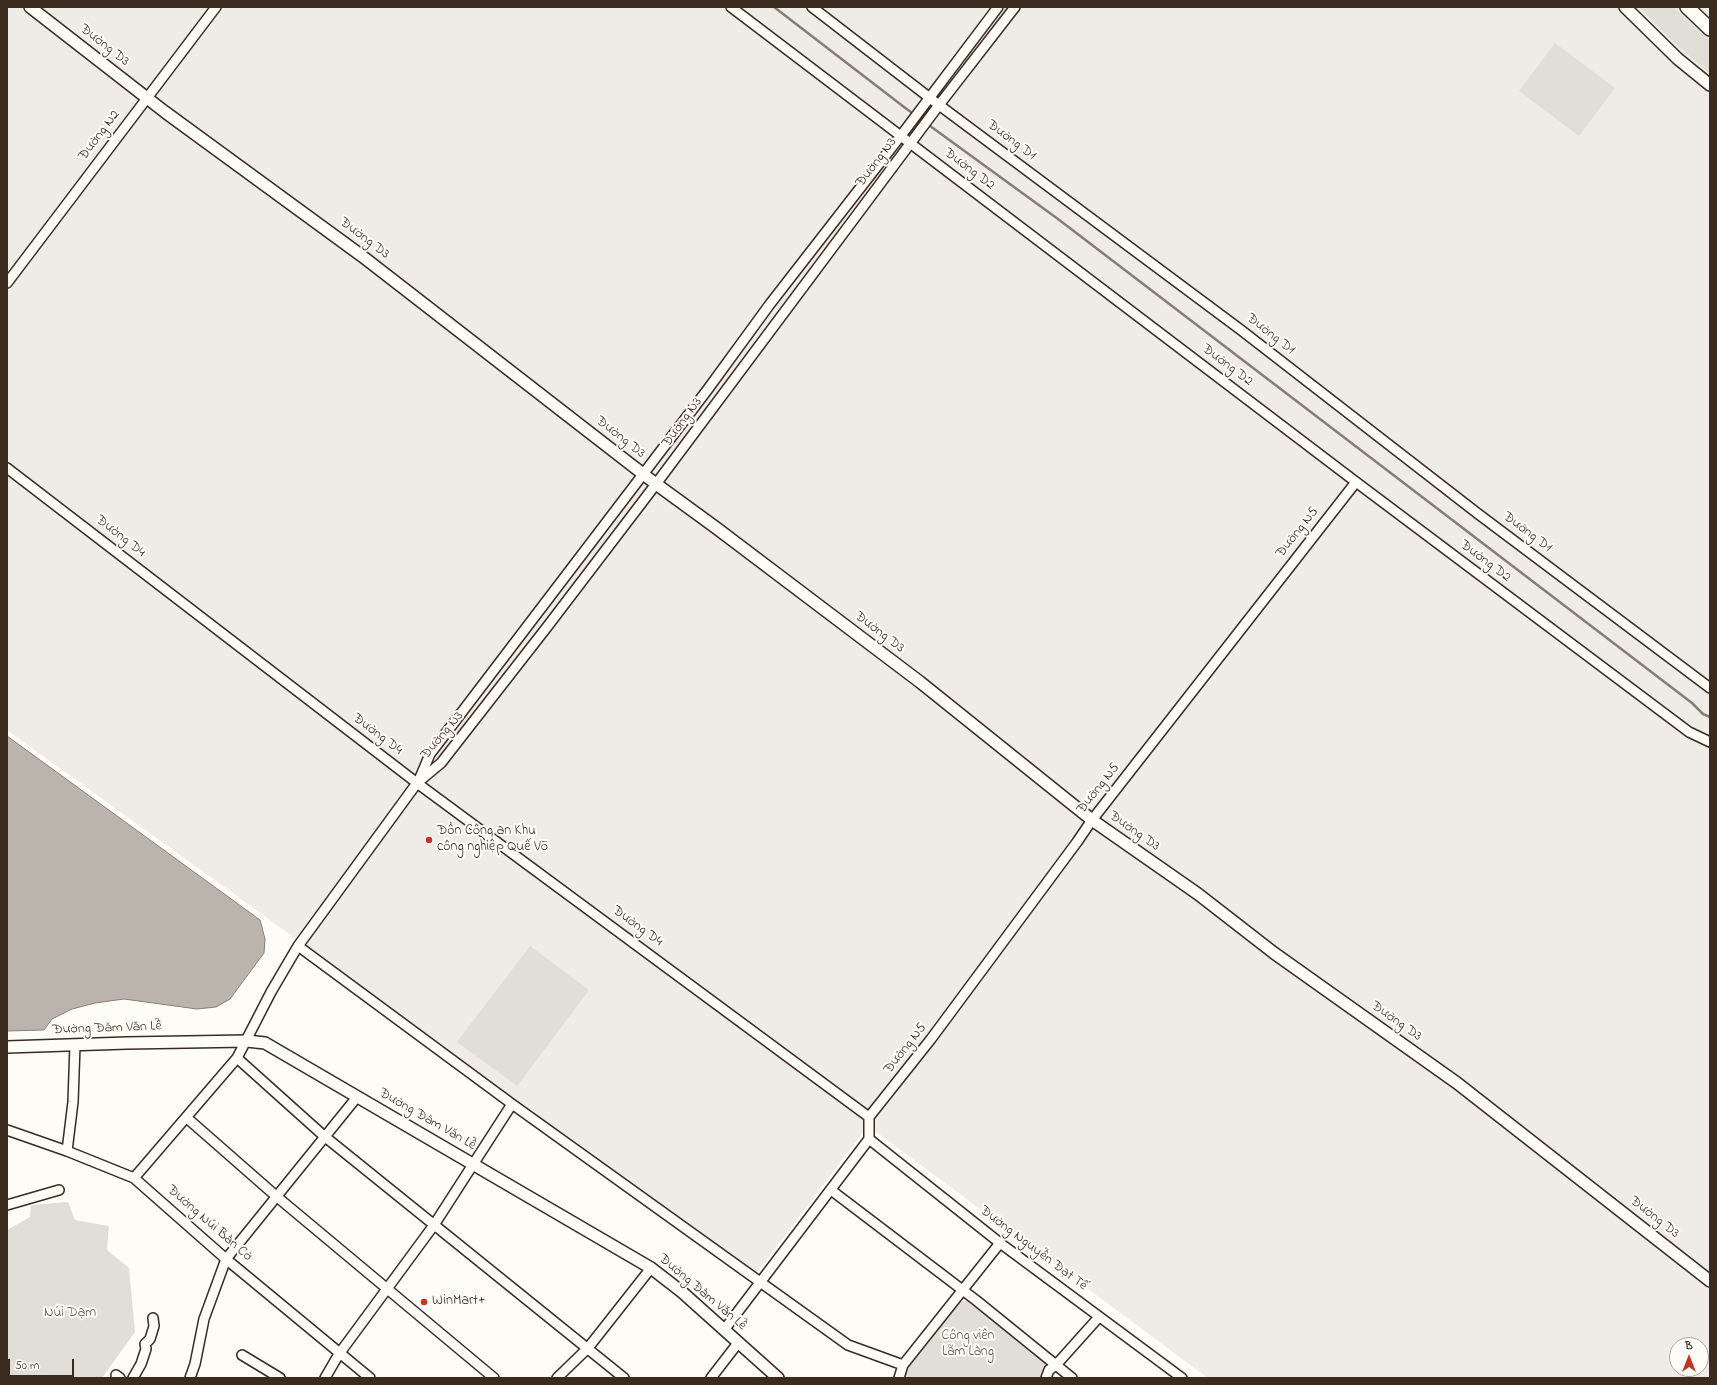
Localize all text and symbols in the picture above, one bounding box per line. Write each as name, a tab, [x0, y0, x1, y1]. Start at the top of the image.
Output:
street label: Đường D3	[76, 21, 132, 71]
street label: Đường N2	[76, 108, 124, 164]
street label: Đường D1	[983, 117, 1039, 165]
street label: Đường N3	[853, 135, 901, 191]
street label: Đường D2	[940, 145, 998, 195]
street label: Đường D3	[336, 215, 392, 263]
street label: Đường D1	[1242, 311, 1298, 359]
street label: Đường D2	[1198, 341, 1256, 391]
street label: Đường N3	[659, 395, 707, 451]
street label: Đường D3	[592, 413, 648, 463]
street label: Đường N5	[1273, 504, 1323, 562]
street label: Đường D1	[1499, 509, 1555, 557]
street label: Đường D4	[92, 512, 148, 562]
street label: Đường D2	[1456, 537, 1514, 587]
street label: Đường D3	[851, 609, 907, 657]
street label: Đường N3	[418, 709, 468, 763]
street label: Đường D4	[349, 711, 405, 759]
street label: Đường N5	[1074, 760, 1124, 818]
street label: Đường D3	[1105, 808, 1163, 856]
place label: Đồn Công an Khu công nghiệp Quế Võ	[437, 824, 548, 856]
marker: Đồn Công an Khu công nghiệp Quế Võ	[424, 835, 434, 845]
street label: Đường D4	[608, 903, 666, 951]
street label: Đường D3	[1367, 998, 1425, 1046]
street label: Đường Đàm Văn Lễ	[52, 1019, 162, 1039]
street label: Đường N5	[881, 1020, 931, 1078]
street label: Đường Đàm Văn Lễ	[375, 1085, 479, 1155]
street label: Đường Núi Bàn Cờ	[163, 1182, 255, 1266]
street label: Đường D3	[1626, 1193, 1682, 1243]
street label: Đường Nguyễn Đạt Tế	[976, 1203, 1090, 1295]
street label: Đường Đàm Văn Lễ	[655, 1251, 749, 1335]
place label: WinMart+	[432, 1294, 486, 1310]
marker: WinMart+	[419, 1297, 429, 1307]
park label: Núi Dạm	[44, 1306, 96, 1322]
park label: Công viên Lãm Làng	[942, 1329, 994, 1362]
north arrow	[1669, 1337, 1709, 1377]
text: B	[1685, 1338, 1693, 1354]
scale bar	[10, 1351, 76, 1377]
text: 50 m	[15, 1357, 39, 1375]

